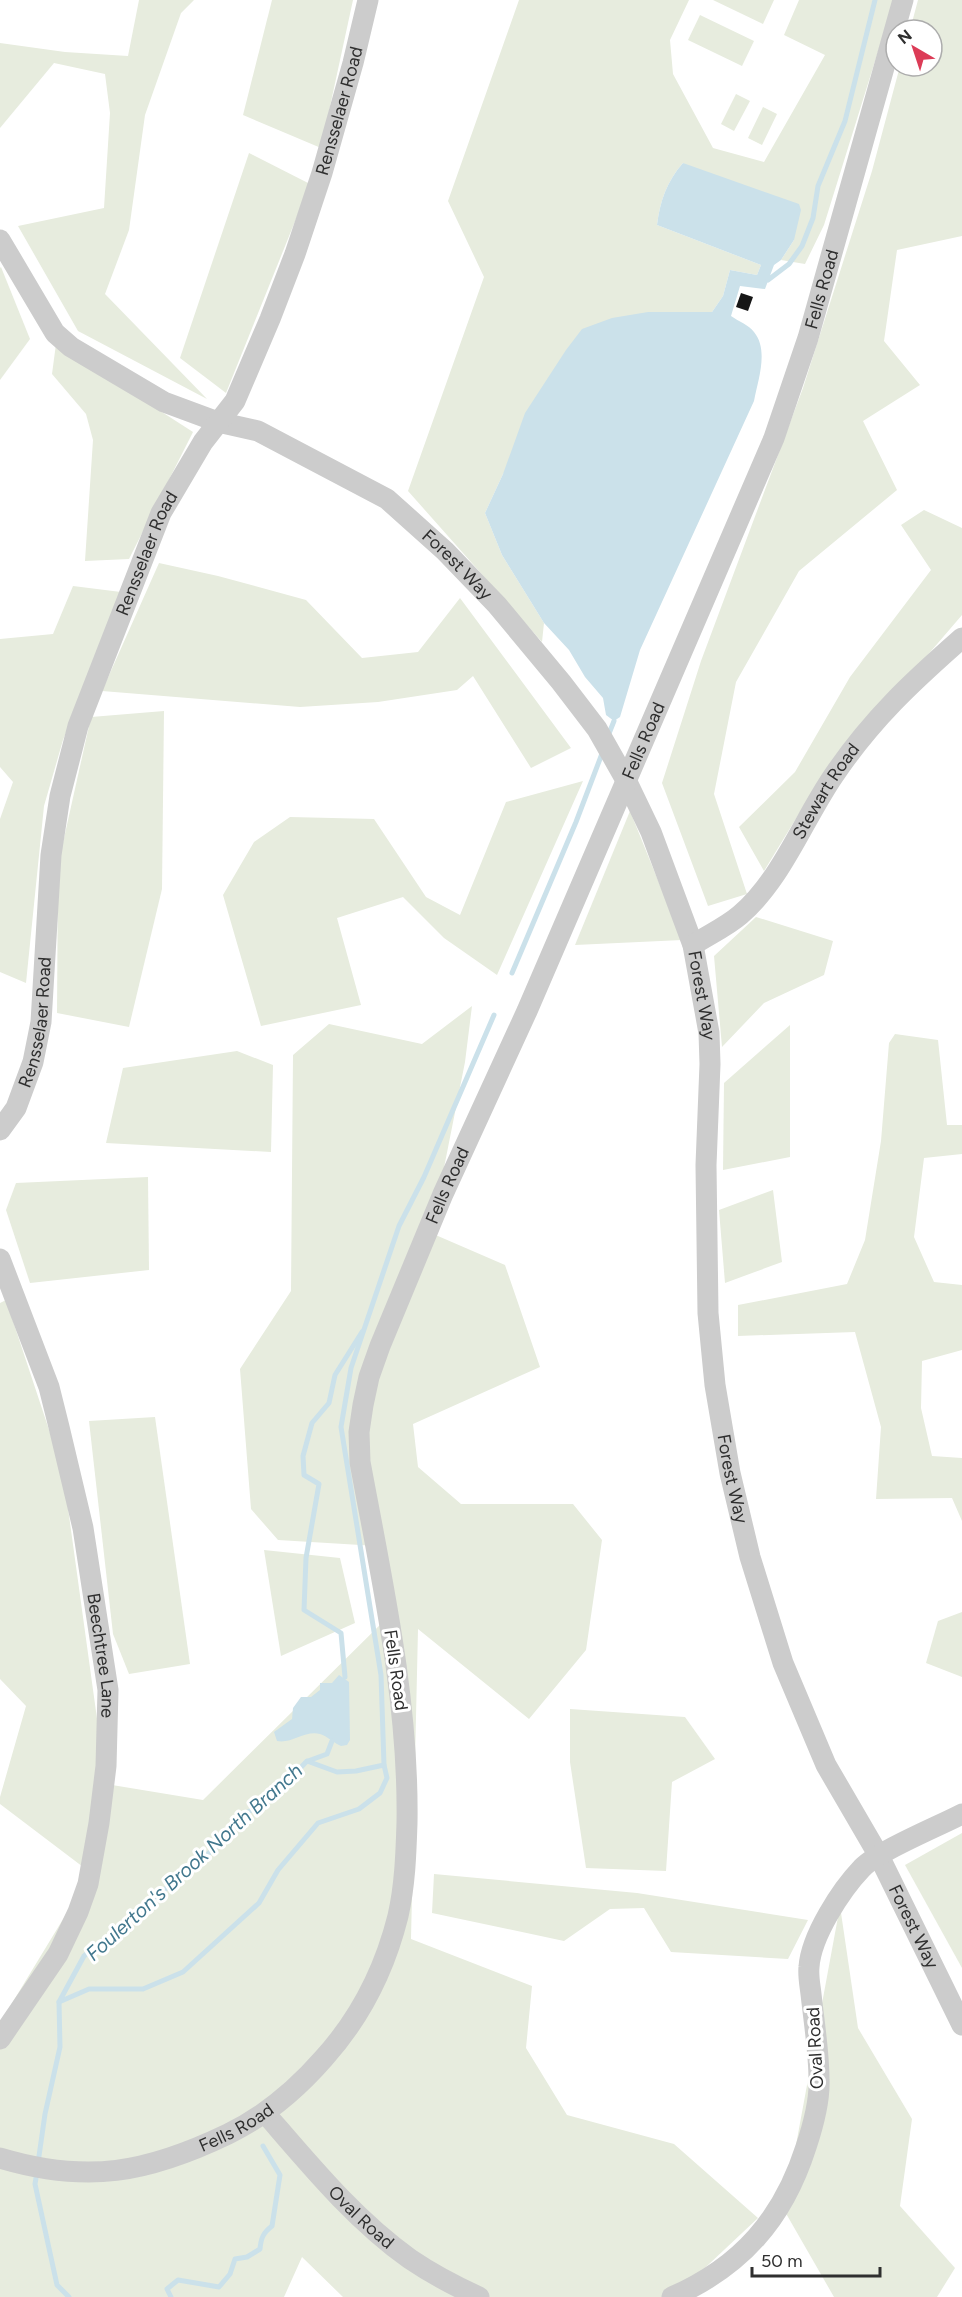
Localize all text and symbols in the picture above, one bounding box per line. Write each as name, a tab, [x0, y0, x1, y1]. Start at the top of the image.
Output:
north arrow	[884, 18, 944, 78]
text: N	[894, 25, 916, 48]
street label: Rensselaer Road	[311, 44, 368, 178]
street label: Fells Road	[800, 247, 843, 332]
street label: Rensselaer Road	[111, 487, 182, 619]
street label: Forest Way	[418, 525, 497, 605]
street label: Fells Road	[617, 699, 670, 783]
street label: Stewart Road	[788, 739, 864, 843]
street label: Forest Way	[683, 949, 720, 1041]
street label: Rensselaer Road	[13, 956, 56, 1091]
street label: Fells Road	[421, 1143, 474, 1227]
street label: Forest Way	[713, 1432, 753, 1526]
street label: Beechtree Lane	[82, 1591, 119, 1718]
street label: Fells Road	[379, 1628, 413, 1712]
water label: Foulerton's Brook North Branch	[81, 1758, 307, 1966]
street label: Forest Way	[884, 1881, 944, 1973]
street label: Oval Road	[802, 2006, 828, 2090]
street label: Fells Road	[196, 2098, 278, 2157]
street label: Oval Road	[324, 2181, 399, 2254]
scale bar	[752, 2240, 880, 2278]
text: 50 m	[761, 2250, 803, 2272]

